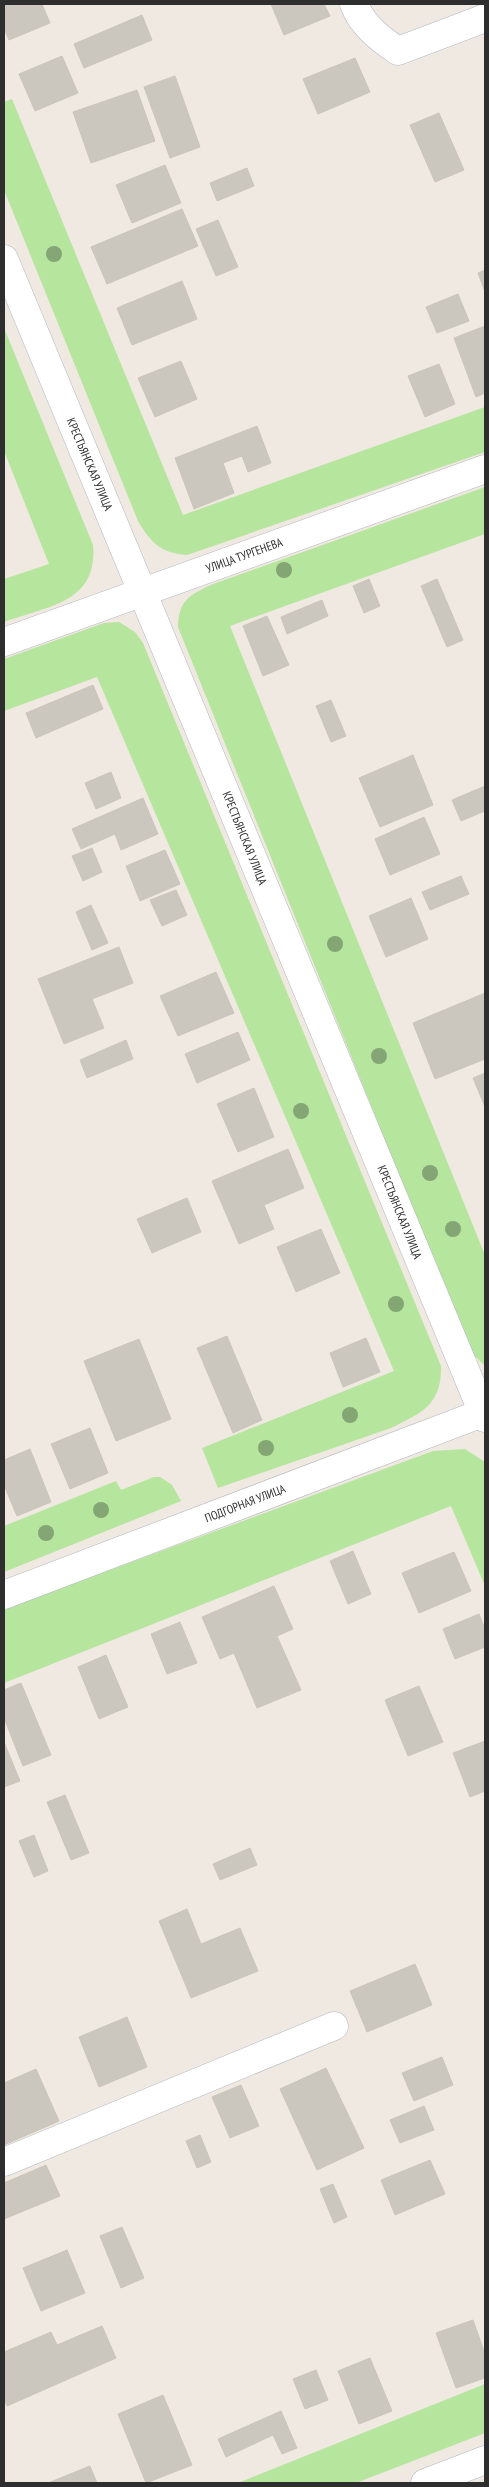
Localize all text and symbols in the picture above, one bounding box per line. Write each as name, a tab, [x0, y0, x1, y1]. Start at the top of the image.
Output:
street label: КРЕСТЬЯНСКАЯ УЛИЦА	[64, 415, 116, 513]
street label: УЛИЦА ТУРГЕНЕВА	[204, 534, 285, 576]
street label: КРЕСТЬЯНСКАЯ УЛИЦА	[219, 789, 271, 887]
street label: КРЕСТЬЯНСКАЯ УЛИЦА	[374, 1163, 426, 1261]
street label: ПОДГОРНАЯ УЛИЦА	[203, 1481, 288, 1525]

